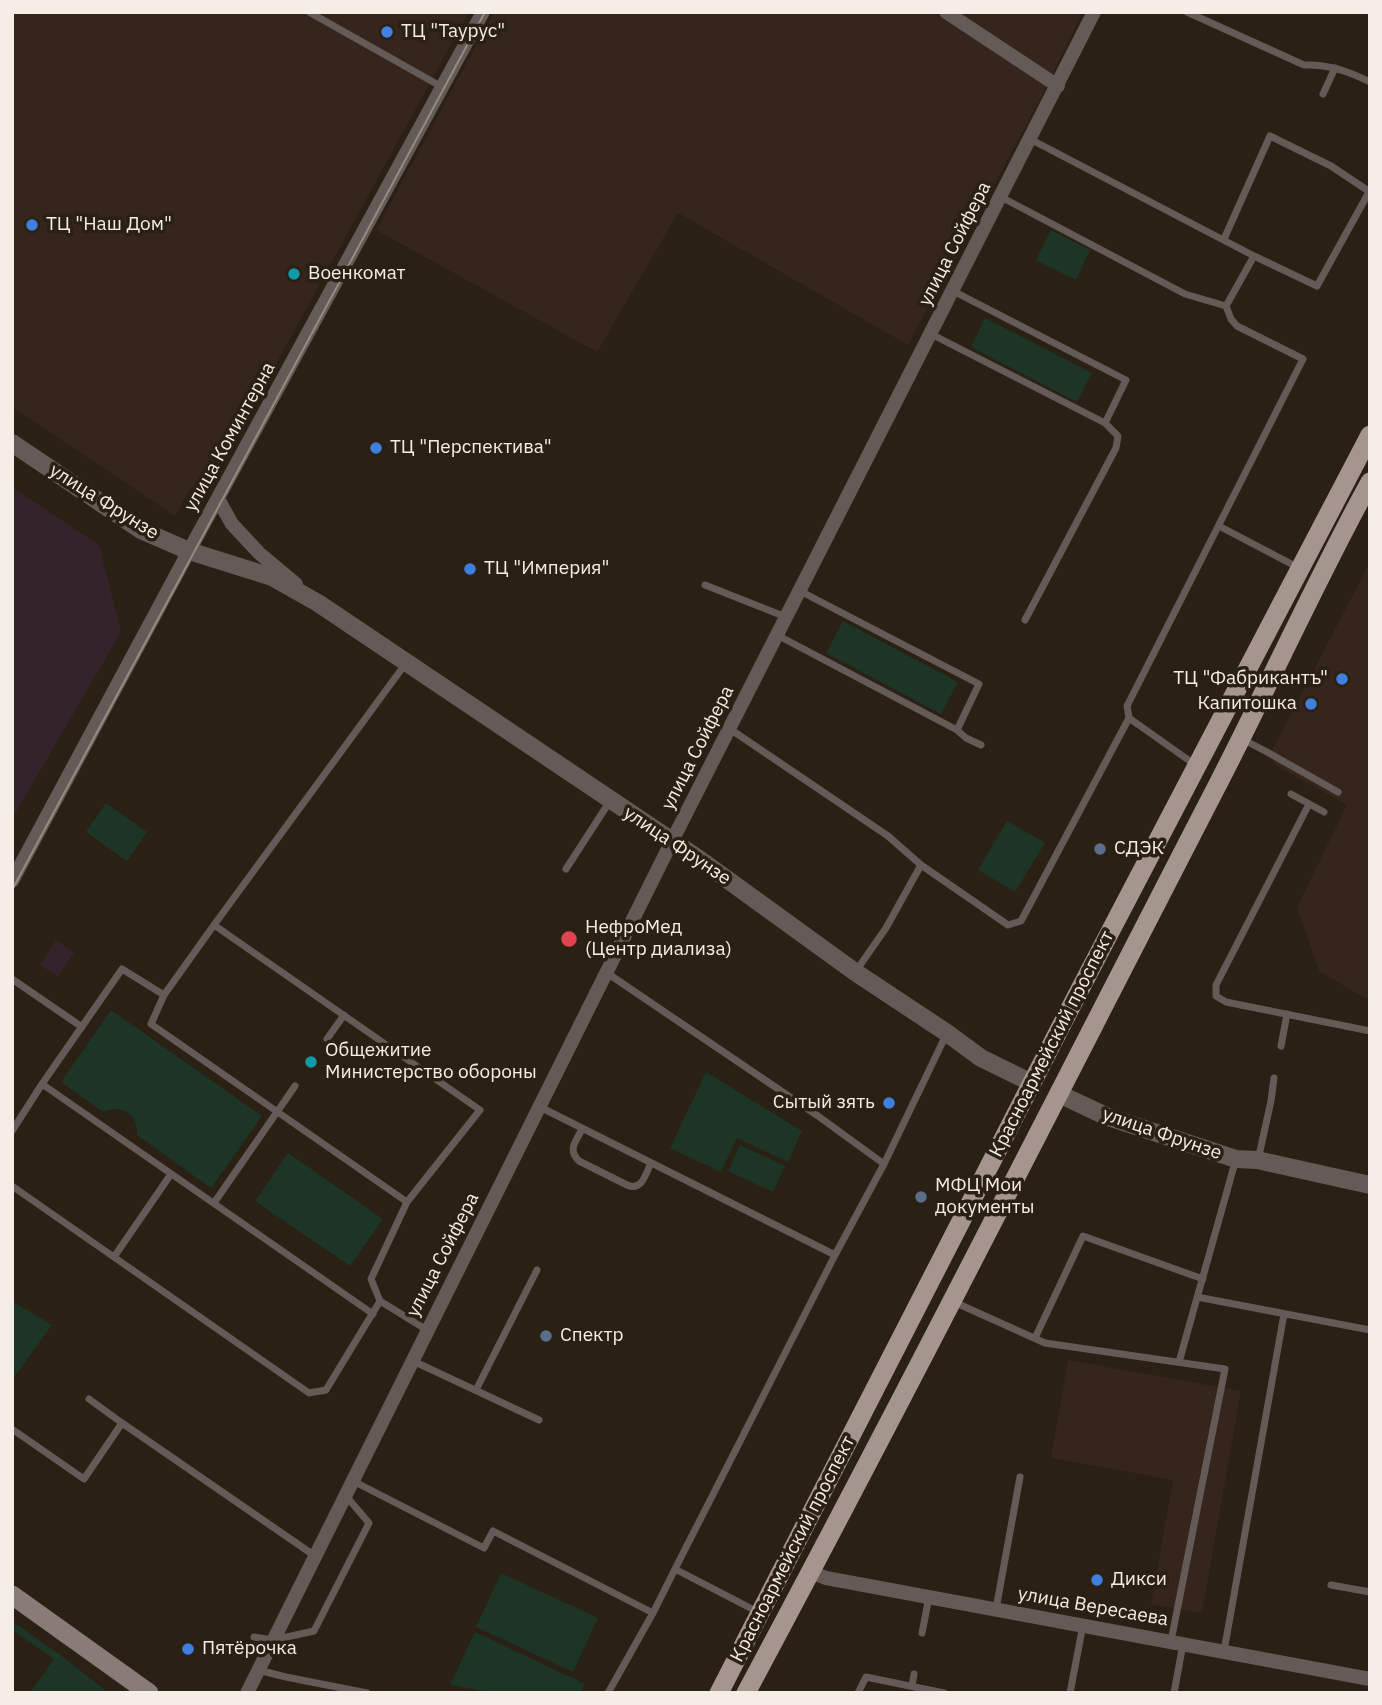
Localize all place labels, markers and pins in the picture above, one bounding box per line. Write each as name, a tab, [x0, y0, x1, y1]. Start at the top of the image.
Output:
place label: ТЦ "Таурус"	[401, 21, 505, 43]
marker: ТЦ "Таурус"	[379, 24, 395, 40]
place label: ТЦ "Наш Дом"	[46, 214, 172, 236]
marker: ТЦ "Наш Дом"	[24, 217, 40, 233]
place label: Военкомат	[308, 263, 405, 285]
marker: Военкомат	[286, 266, 302, 282]
place label: ТЦ "Перспектива"	[390, 437, 552, 459]
marker: ТЦ "Перспектива"	[368, 440, 384, 456]
place label: ТЦ "Империя"	[484, 558, 609, 580]
marker: ТЦ "Империя"	[462, 561, 478, 577]
place label: ТЦ "Фабрикантъ"	[1173, 668, 1328, 690]
marker: ТЦ "Фабрикантъ"	[1334, 671, 1350, 687]
place label: Капитошка	[1197, 693, 1297, 715]
marker: Капитошка	[1303, 696, 1319, 712]
place label: СДЭК	[1114, 838, 1164, 860]
marker: СДЭК	[1092, 841, 1108, 857]
place label: НефроМед (Центр диализа)	[585, 917, 732, 961]
marker: НефроМед (Центр диализа)	[559, 929, 579, 949]
place label: Общежитие Министерство обороны	[325, 1040, 537, 1084]
marker: Общежитие Министерство обороны	[303, 1054, 319, 1070]
place label: Сытый зять	[773, 1092, 875, 1114]
marker: Сытый зять	[881, 1095, 897, 1111]
place label: МФЦ Мои документы	[935, 1175, 1034, 1219]
marker: МФЦ Мои документы	[913, 1189, 929, 1205]
place label: Спектр	[560, 1325, 624, 1347]
marker: Спектр	[538, 1328, 554, 1344]
place label: Дикси	[1111, 1569, 1167, 1591]
marker: Дикси	[1089, 1572, 1105, 1588]
place label: Пятёрочка	[202, 1638, 297, 1660]
marker: Пятёрочка	[180, 1641, 196, 1657]

